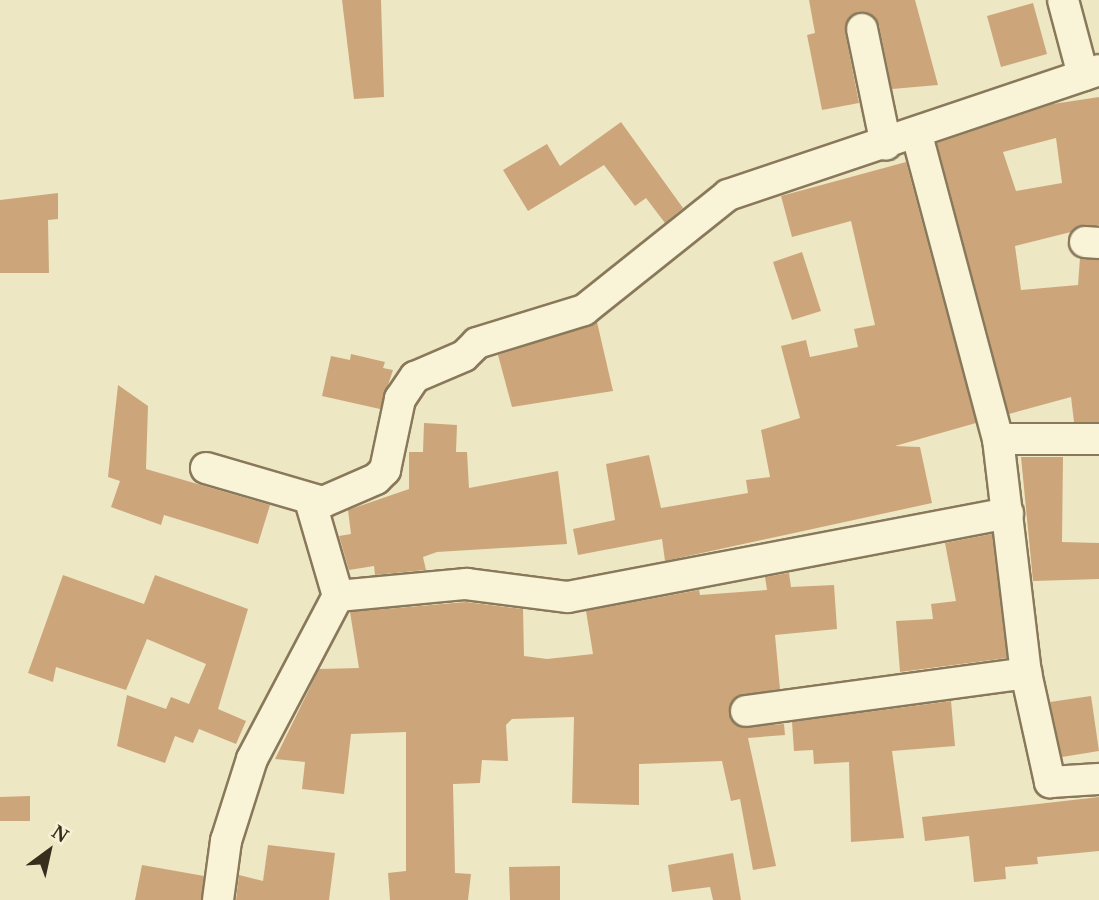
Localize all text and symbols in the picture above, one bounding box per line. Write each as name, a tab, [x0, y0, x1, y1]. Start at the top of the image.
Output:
north arrow	[14, 816, 84, 886]
text: N	[47, 818, 74, 848]

